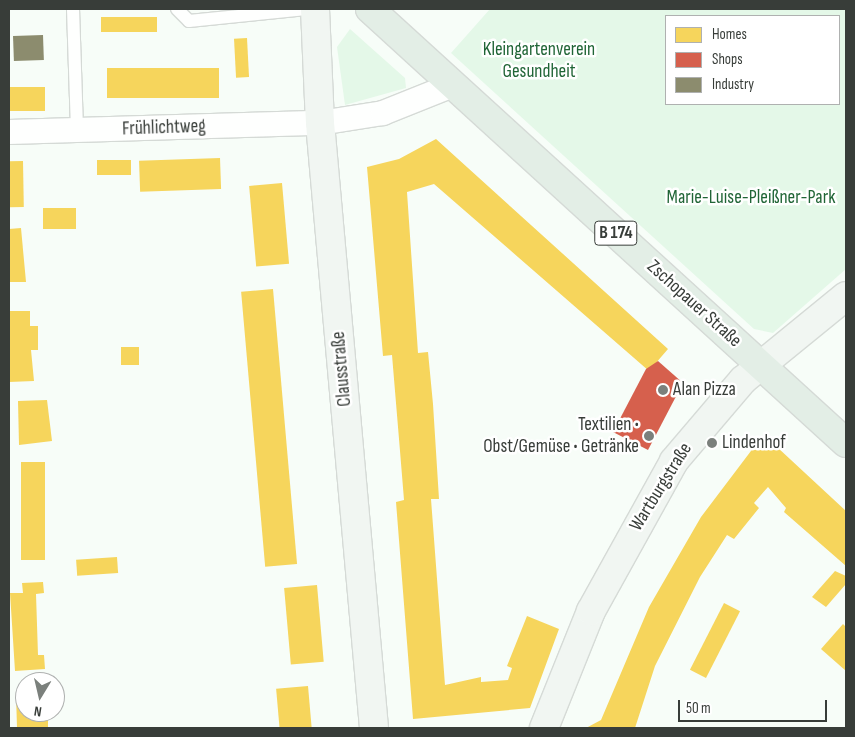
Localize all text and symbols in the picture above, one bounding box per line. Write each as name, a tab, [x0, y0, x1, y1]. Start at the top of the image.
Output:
legend	[665, 15, 840, 105]
text: Homes	[712, 25, 747, 44]
park label: Kleingartenverein Gesundheit	[483, 39, 595, 83]
text: Shops	[712, 50, 743, 69]
text: Industry	[712, 75, 754, 94]
street label: Frühlichtweg	[122, 115, 206, 141]
park label: Marie-Luise-Pleißner-Park	[667, 187, 835, 209]
road number: B 174	[594, 218, 638, 248]
street label: Zschopauer Straße	[642, 256, 746, 352]
street label: Clausstraße	[327, 330, 357, 408]
place label: Alan Pizza	[673, 379, 736, 401]
marker: Alan Pizza	[657, 384, 669, 396]
place label: Textilien • Obst/Gemüse • Getränke	[483, 414, 639, 458]
marker: Textilien • Obst/Gemüse • Getränke	[643, 430, 655, 442]
place label: Lindenhof	[722, 432, 786, 454]
marker: Lindenhof	[706, 437, 718, 449]
street label: Wartburgstraße	[625, 439, 697, 535]
north arrow	[15, 672, 65, 722]
scale bar	[680, 690, 829, 722]
text: 50 m	[686, 699, 711, 718]
text: N	[33, 702, 43, 720]

